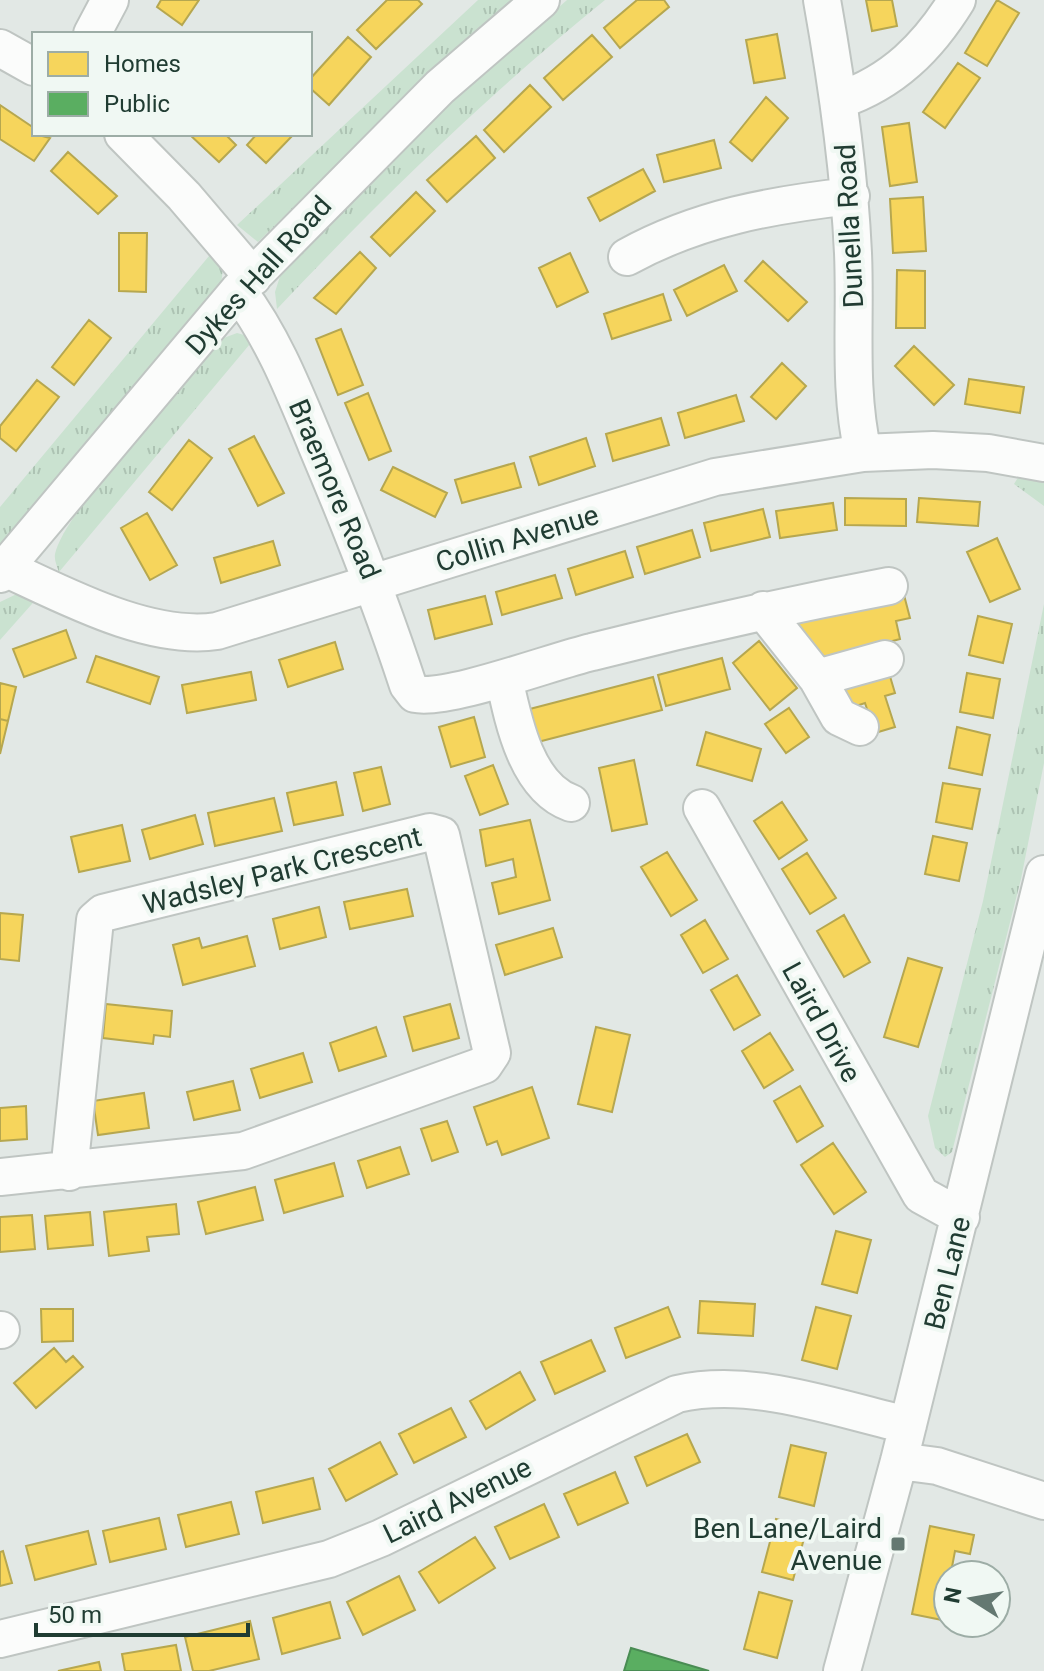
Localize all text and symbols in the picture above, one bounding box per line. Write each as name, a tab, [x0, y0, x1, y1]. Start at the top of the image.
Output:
legend	[32, 32, 312, 136]
text: Homes	[104, 50, 181, 78]
text: Public	[104, 90, 170, 118]
street label: Dunella Road	[829, 143, 870, 309]
street label: Dykes Hall Road	[179, 189, 338, 361]
street label: Braemore Road	[282, 394, 387, 584]
street label: Collin Avenue	[432, 498, 603, 579]
street label: Wadsley Park Crescent	[139, 820, 425, 921]
street label: Laird Drive	[775, 957, 868, 1088]
street label: Ben Lane	[918, 1213, 977, 1333]
street label: Laird Avenue	[378, 1450, 537, 1550]
place label: Ben Lane/Laird Avenue	[693, 1512, 882, 1577]
marker: Ben Lane/Laird Avenue	[889, 1535, 907, 1553]
north arrow	[932, 1559, 1012, 1639]
text: N	[939, 1585, 967, 1605]
scale bar	[36, 1587, 248, 1637]
text: 50 m	[48, 1601, 102, 1629]

